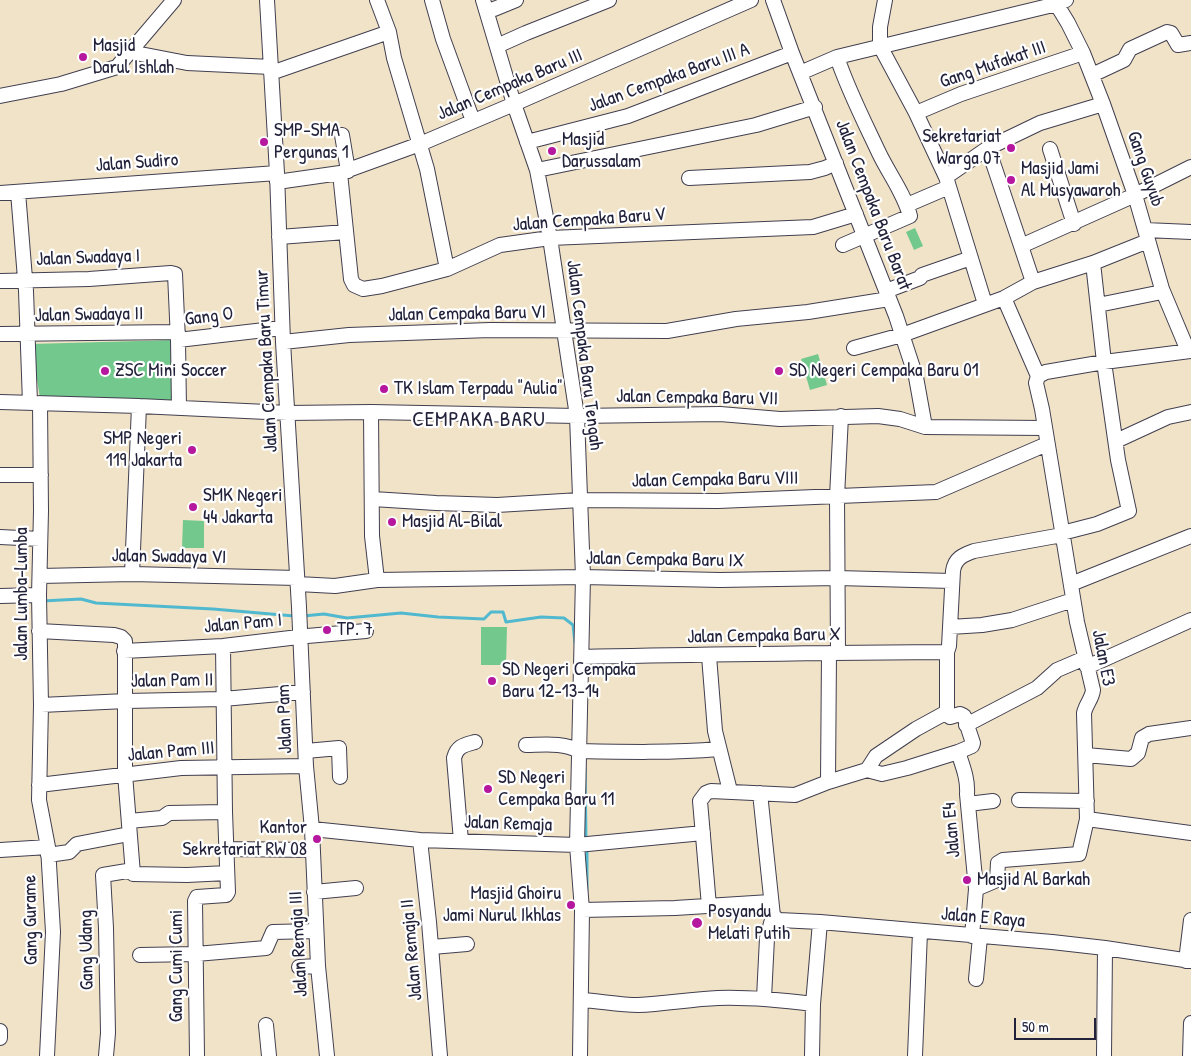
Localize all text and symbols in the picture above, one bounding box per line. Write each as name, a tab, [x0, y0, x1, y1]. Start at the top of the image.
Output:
place label: Masjid Darul Ishlah	[93, 35, 174, 79]
street label: Gang Mufakat III	[937, 36, 1049, 94]
street label: Jalan Cempaka Baru III A	[585, 38, 753, 118]
street label: Jalan Cempaka Baru III	[434, 44, 586, 126]
marker: Masjid Darul Ishlah	[77, 51, 89, 63]
street label: Jalan Cempaka Baru Barat	[830, 116, 916, 294]
place label: SMP-SMA Pergunas 1	[274, 120, 349, 164]
place label: Sekretariat Warga 07	[922, 126, 1001, 170]
street label: Gang Guyub	[1121, 128, 1169, 210]
place label: Masjid Darussalam	[562, 129, 641, 173]
marker: SMP-SMA Pergunas 1	[258, 136, 270, 148]
marker: Sekretariat Warga 07	[1005, 142, 1017, 154]
marker: Masjid Darussalam	[546, 145, 558, 157]
street label: Jalan Sudiro	[95, 149, 179, 177]
place label: Masjid Jami Al Musyawaroh	[1021, 158, 1121, 202]
marker: Masjid Jami Al Musyawaroh	[1005, 174, 1017, 186]
street label: Jalan Cempaka Baru V	[512, 203, 666, 237]
street label: Jalan Swadaya I	[36, 245, 140, 271]
street label: Jalan Cempaka Baru Tengah	[561, 259, 607, 451]
street label: Jalan Cempaka Baru Timur	[251, 269, 283, 453]
street label: Jalan Cempaka Baru VI	[388, 301, 546, 327]
street label: Jalan Swadaya II	[35, 303, 143, 327]
street label: Gang O	[184, 303, 234, 331]
place label: ZSC Mini Soccer	[115, 360, 227, 382]
place label: SD Negeri Cempaka Baru 01	[789, 360, 979, 382]
marker: ZSC Mini Soccer	[99, 365, 111, 377]
marker: SD Negeri Cempaka Baru 01	[773, 365, 785, 377]
place label: TK Islam Terpadu "Aulia"	[394, 378, 563, 400]
marker: TK Islam Terpadu "Aulia"	[378, 383, 390, 395]
street label: Jalan Cempaka Baru VII	[616, 385, 778, 411]
district label: CEMPAKA BARU	[411, 407, 547, 433]
place label: SMP Negeri 119 Jakarta	[103, 428, 182, 472]
marker: SMP Negeri 119 Jakarta	[186, 444, 198, 456]
street label: Jalan Cempaka Baru VIII	[632, 467, 798, 493]
place label: SMK Negeri 44 Jakarta	[203, 485, 283, 529]
marker: SMK Negeri 44 Jakarta	[187, 501, 199, 513]
place label: Masjid Al-Bilal	[402, 511, 502, 533]
marker: Masjid Al-Bilal	[386, 516, 398, 528]
street label: Jalan Lumba-Lumba	[11, 527, 33, 661]
street label: Jalan Swadaya VI	[111, 545, 227, 569]
street label: Jalan Cempaka Baru IX	[586, 547, 744, 573]
street label: Jalan Pam I	[203, 609, 283, 639]
place label: TP. 7	[337, 619, 373, 641]
street label: Jalan Cempaka Baru X	[687, 623, 841, 649]
marker: TP. 7	[321, 624, 333, 636]
street label: Jalan E3	[1086, 628, 1120, 688]
place label: SD Negeri Cempaka Baru 12-13-14	[502, 659, 636, 703]
street label: Jalan Pam II	[130, 669, 214, 693]
marker: SD Negeri Cempaka Baru 12-13-14	[486, 675, 498, 687]
street label: Jalan Pam	[272, 684, 298, 754]
street label: Jalan Pam III	[127, 737, 215, 767]
place label: SD Negeri Cempaka Baru 11	[498, 767, 614, 811]
marker: SD Negeri Cempaka Baru 11	[482, 783, 494, 795]
street label: Jalan E4	[938, 801, 966, 859]
street label: Jalan Remaja	[463, 811, 553, 837]
place label: Kantor Sekretariat RW 08	[183, 817, 307, 861]
marker: Kantor Sekretariat RW 08	[311, 833, 323, 845]
place label: Masjid Al Barkah	[977, 869, 1090, 891]
marker: Masjid Al Barkah	[961, 874, 973, 886]
street label: Gang Gurame	[19, 875, 43, 965]
place label: Masjid Ghoiru Jami Nurul Ikhlas	[443, 883, 561, 927]
street label: Jalan Remaja III	[285, 890, 313, 998]
street label: Jalan Remaja II	[396, 898, 428, 1002]
marker: Masjid Ghoiru Jami Nurul Ikhlas	[565, 899, 577, 911]
place label: Posyandu Melati Putih	[708, 901, 790, 945]
street label: Jalan E Raya	[940, 903, 1026, 933]
street label: Gang Udang	[75, 910, 99, 990]
street label: Gang Cumi Cumi	[166, 910, 188, 1022]
marker: Posyandu Melati Putih	[690, 916, 704, 930]
scale bar	[1016, 1008, 1098, 1040]
text: 50 m	[1022, 1016, 1049, 1037]

